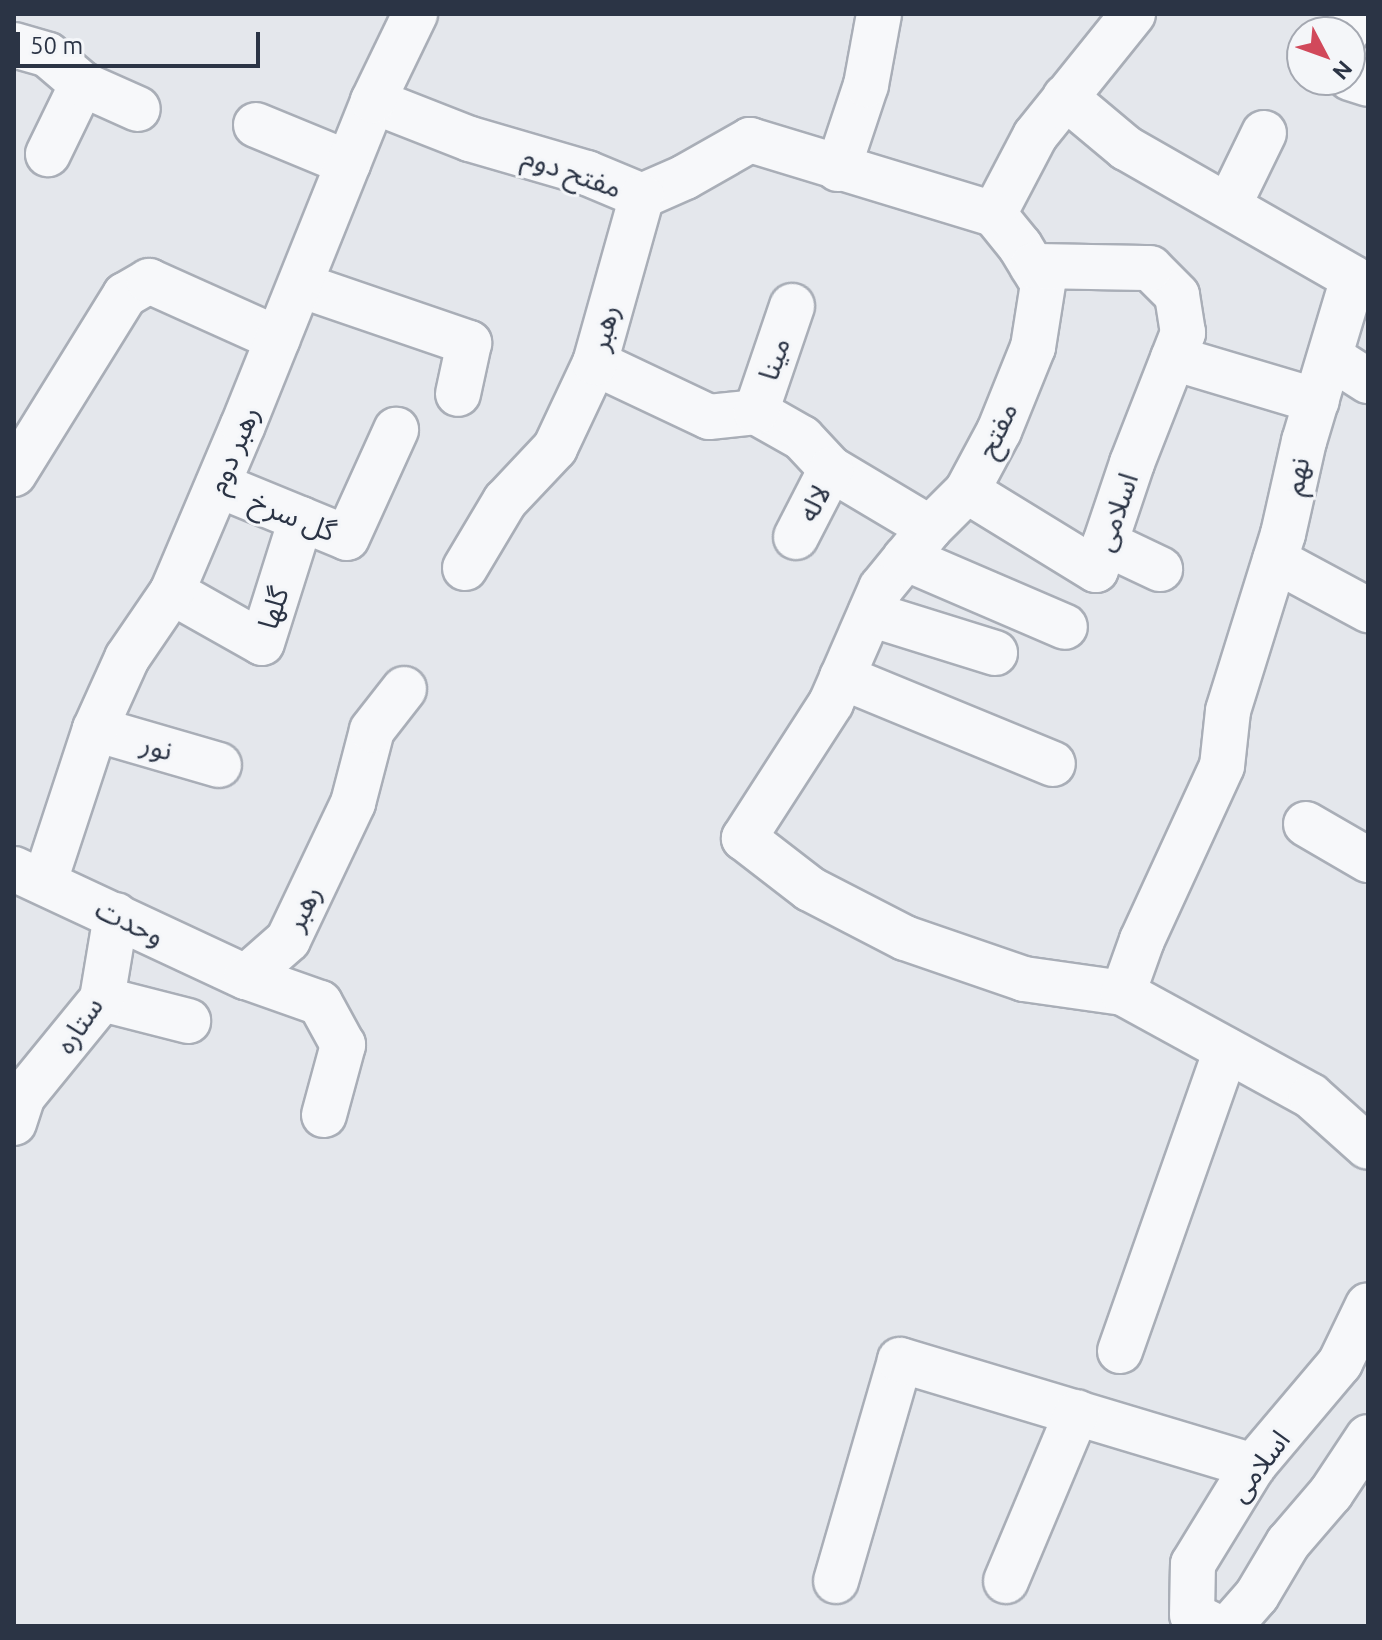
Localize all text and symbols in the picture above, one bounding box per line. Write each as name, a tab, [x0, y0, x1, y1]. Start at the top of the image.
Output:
scale bar	[20, 16, 264, 66]
north arrow	[1286, 16, 1366, 96]
text: 50 m	[30, 32, 83, 59]
text: N	[1328, 56, 1358, 85]
street label: مفتح دوم	[518, 139, 626, 205]
street label: رهبر	[582, 302, 626, 354]
street label: مینا	[751, 333, 797, 385]
street label: مفتح	[970, 397, 1024, 463]
street label: رهبر دوم	[200, 401, 266, 499]
street label: نهم	[1275, 454, 1317, 498]
street label: اسلامی	[1087, 468, 1145, 556]
street label: لاله	[790, 479, 838, 527]
street label: گل سرخ	[245, 484, 341, 548]
street label: گلها	[250, 583, 296, 633]
street label: نور	[137, 727, 177, 767]
street label: رهبر	[278, 880, 328, 936]
street label: وحدت	[90, 891, 170, 953]
street label: ستاره	[48, 990, 110, 1060]
street label: اسلامی	[1221, 1424, 1297, 1508]

